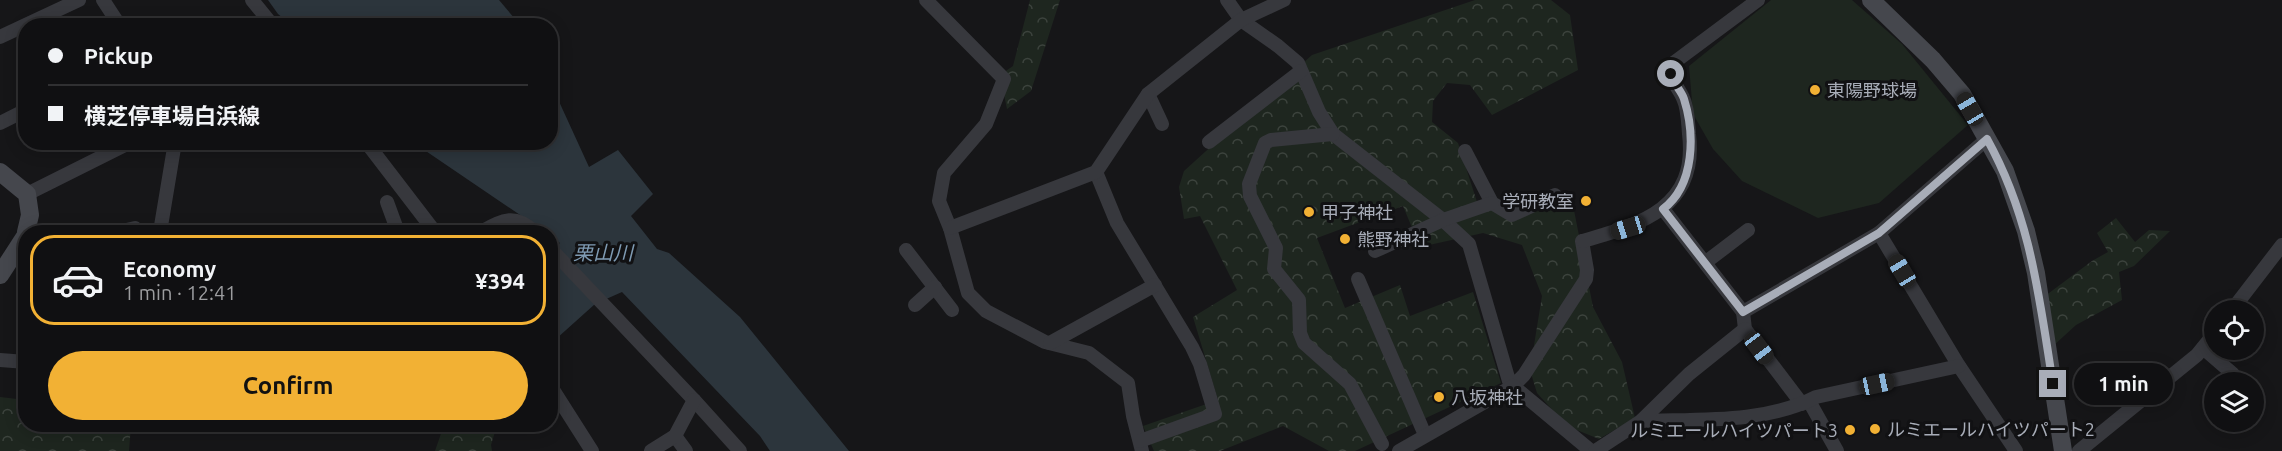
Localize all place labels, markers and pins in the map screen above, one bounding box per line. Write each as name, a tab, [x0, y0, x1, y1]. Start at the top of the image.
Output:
place label: 東陽野球場	[1827, 80, 1917, 100]
marker: 東陽野球場	[1808, 83, 1822, 97]
place label: 学研教室	[1502, 191, 1574, 211]
marker: 学研教室	[1579, 194, 1593, 208]
place label: 甲子神社	[1321, 202, 1393, 222]
marker: 甲子神社	[1302, 205, 1316, 219]
place label: 熊野神社	[1357, 229, 1429, 249]
marker: 熊野神社	[1338, 232, 1352, 246]
place label: 八坂神社	[1451, 387, 1523, 407]
marker: 八坂神社	[1432, 390, 1446, 404]
place label: ルミエールハイツパート2	[1887, 419, 2095, 439]
place label: ルミエールハイツパート3	[1630, 420, 1838, 440]
marker: ルミエールハイツパート2	[1868, 422, 1882, 436]
marker: ルミエールハイツパート3	[1843, 423, 1857, 437]

